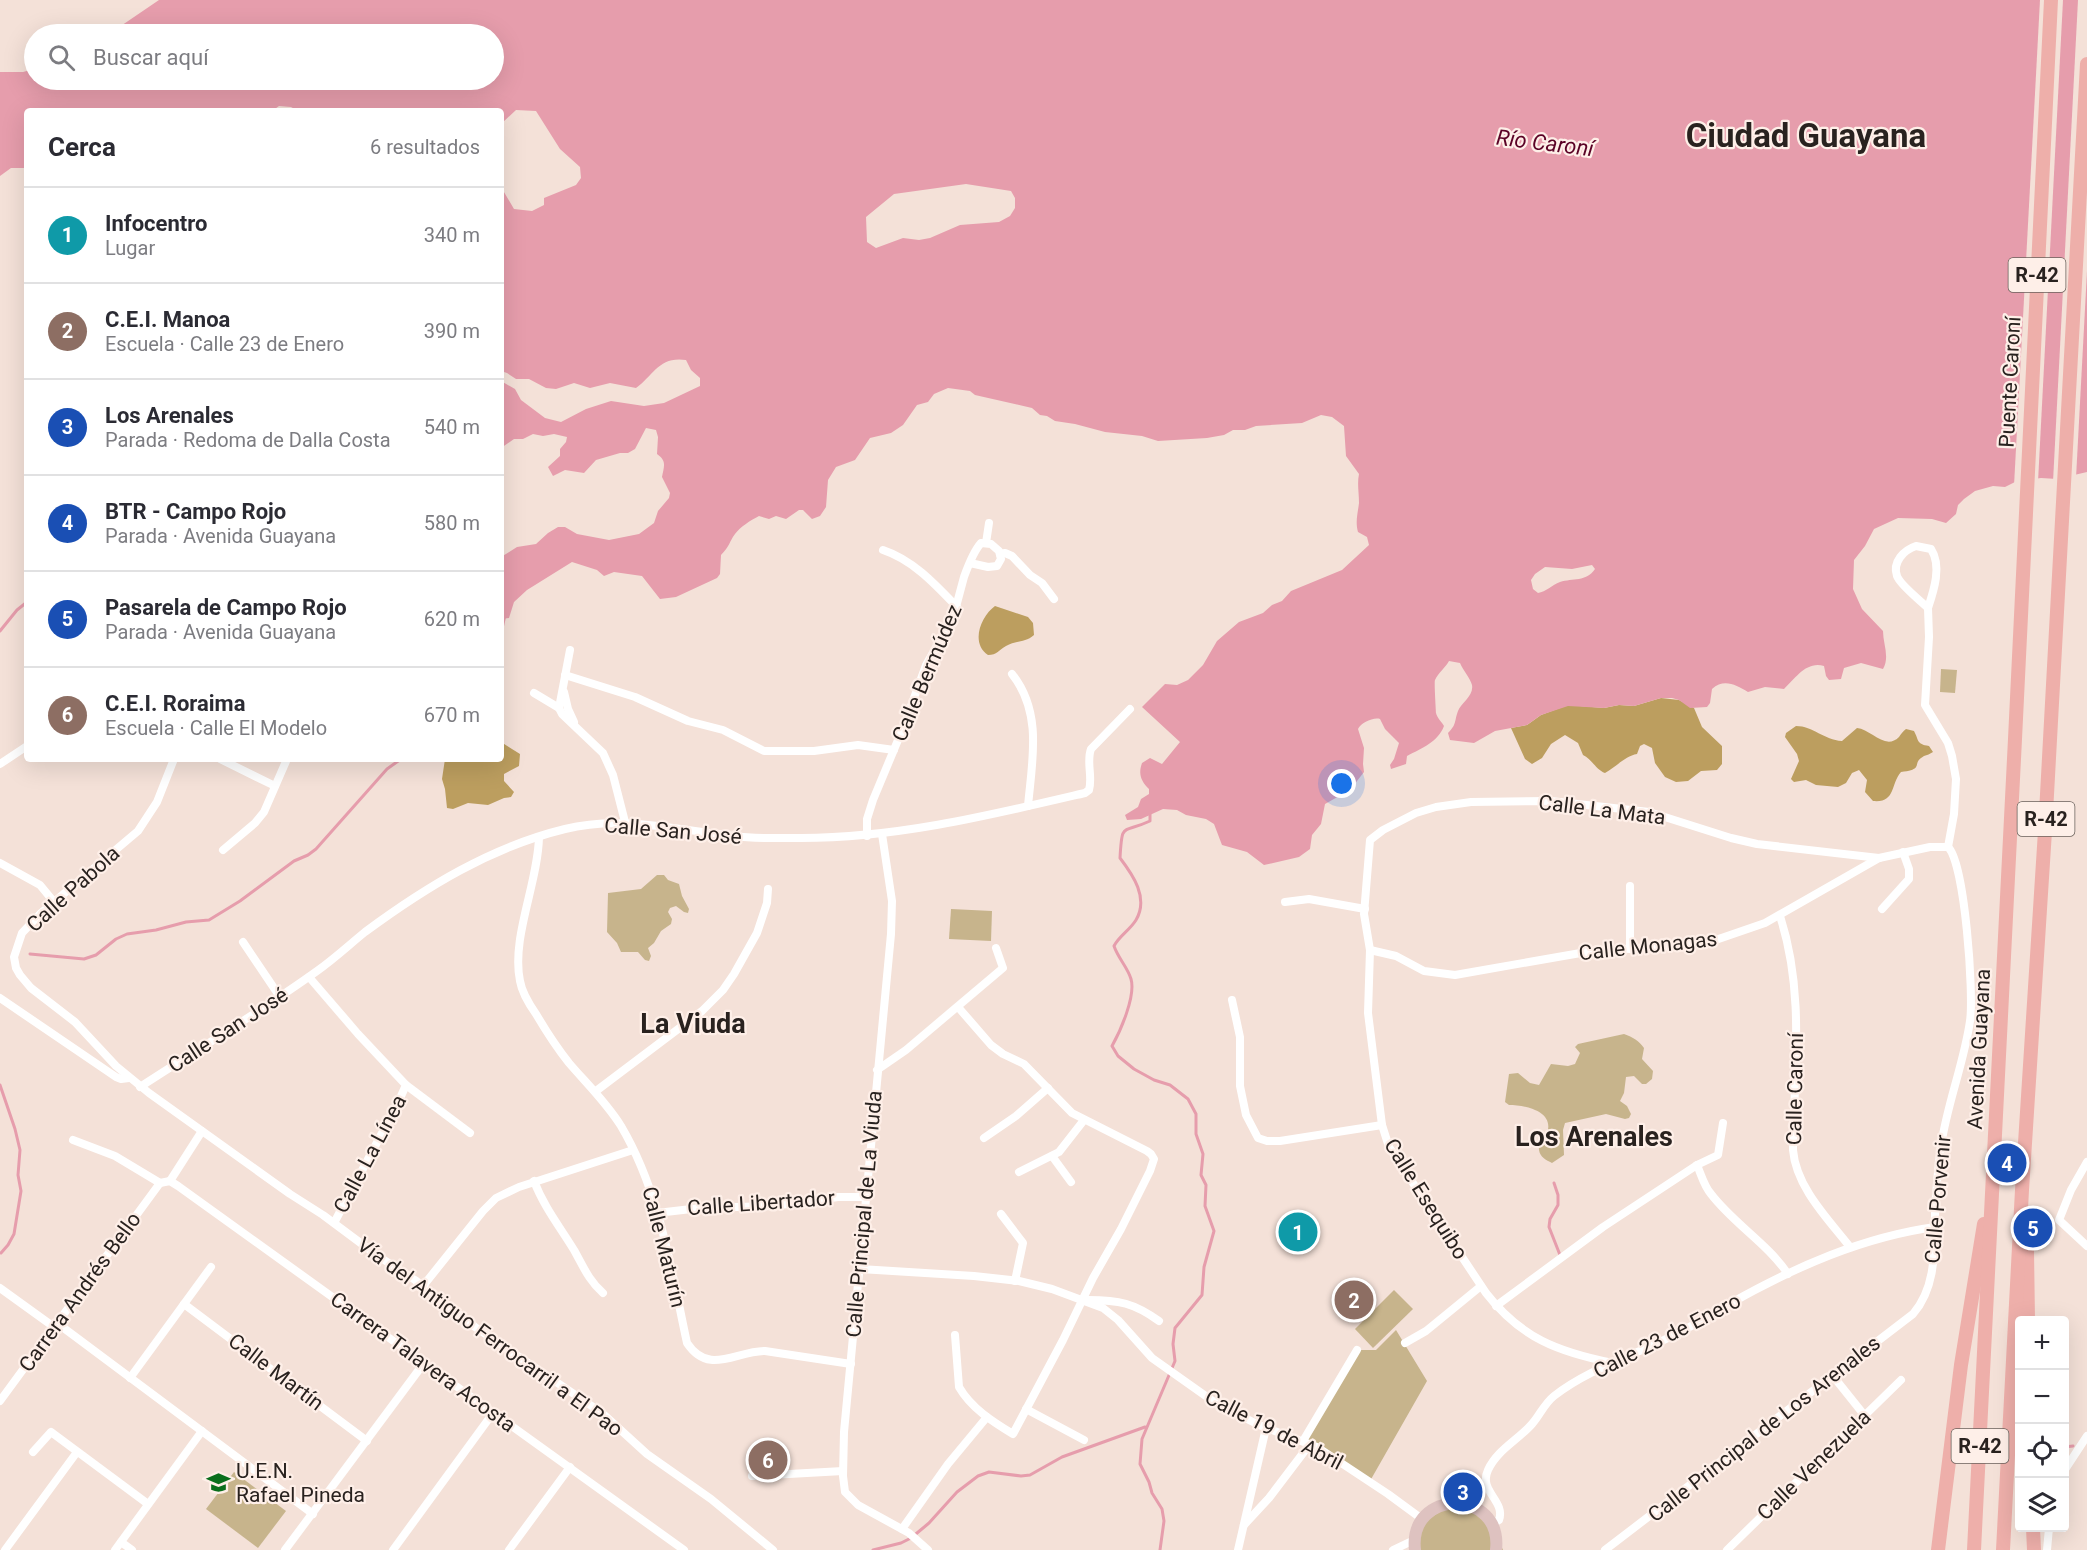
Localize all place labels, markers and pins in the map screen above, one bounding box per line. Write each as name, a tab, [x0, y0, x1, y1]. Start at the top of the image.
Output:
pin: 4	[1988, 1140, 2026, 1186]
pin: 5	[2014, 1206, 2052, 1250]
pin: 1	[1278, 1210, 1318, 1254]
pin: 2	[1334, 1278, 1374, 1322]
pin: 6	[748, 1438, 788, 1482]
place label: U.E.N. Rafael Pineda	[236, 1459, 365, 1507]
school or university icon: U.E.N. Rafael Pineda	[205, 1470, 231, 1496]
pin: 3	[1444, 1470, 1482, 1514]

